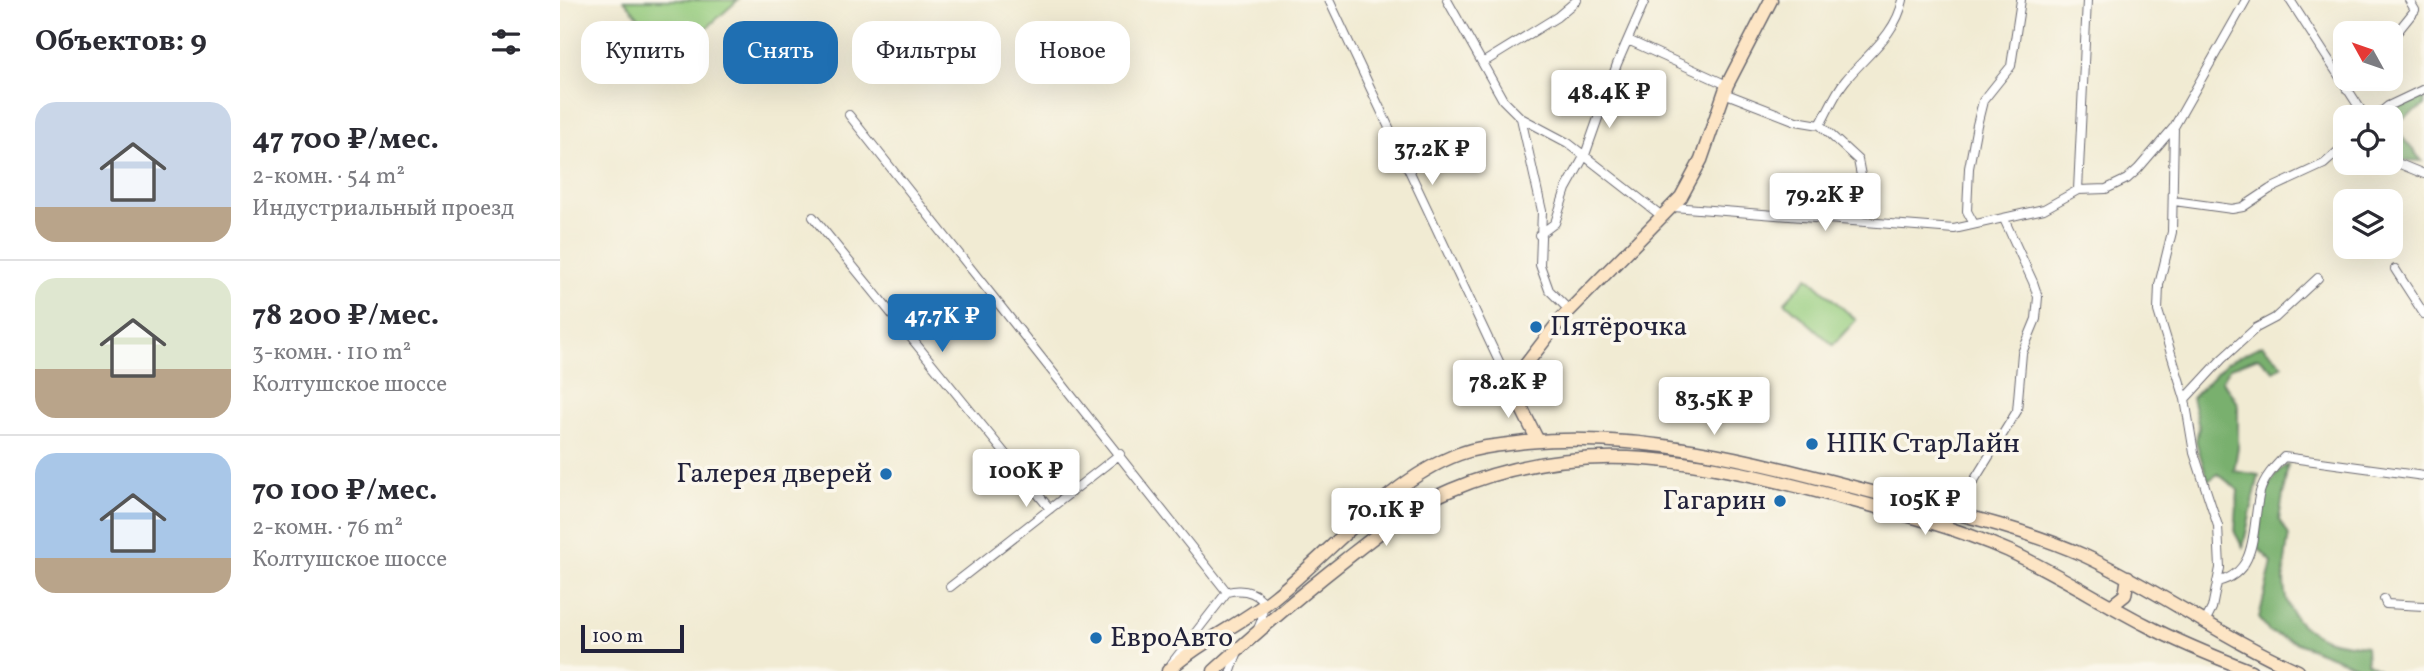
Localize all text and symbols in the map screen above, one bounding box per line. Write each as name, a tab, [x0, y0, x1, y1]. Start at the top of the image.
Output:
text: Объектов: 9	[35, 21, 207, 63]
chip: Купить	[581, 21, 709, 84]
chip: Снять	[723, 21, 838, 84]
chip: Фильтры	[852, 21, 1001, 84]
chip: Новое	[1015, 21, 1130, 84]
north arrow	[2333, 21, 2403, 91]
map controls	[2333, 21, 2403, 259]
icon: filters	[487, 23, 525, 61]
pin: 48.4K ₽	[1544, 71, 1674, 130]
text: 48.4K ₽	[1567, 77, 1651, 109]
button: locate	[2333, 105, 2403, 175]
text: 47 700 ₽/мес.	[252, 119, 439, 161]
pin: 37.2K ₽	[1367, 128, 1497, 187]
icon: home	[91, 130, 175, 214]
text: 37.2K ₽	[1394, 134, 1470, 166]
text: 2-комн. · 54 m²	[252, 161, 405, 193]
pin: 79.2K ₽	[1760, 174, 1890, 233]
text: 79.2K ₽	[1786, 180, 1864, 212]
button: layers	[2333, 189, 2403, 259]
text: Индустриальный проезд	[252, 193, 514, 225]
pin: 47.7K ₽	[877, 294, 1007, 354]
text: 78 200 ₽/мес.	[252, 295, 439, 337]
text: 47.7K ₽	[904, 301, 980, 333]
icon: home	[91, 306, 175, 390]
place label: Пятёрочка	[1550, 308, 1687, 347]
marker: Пятёрочка	[1528, 319, 1544, 335]
text: 3-комн. · 110 m²	[252, 337, 411, 369]
pin: 78.2K ₽	[1443, 360, 1573, 420]
text: 78.2K ₽	[1469, 367, 1547, 399]
text: Колтушское шоссе	[252, 369, 447, 401]
pin: 83.5K ₽	[1649, 378, 1779, 437]
text: 83.5K ₽	[1675, 384, 1753, 416]
place label: НПК СтарЛайн	[1826, 425, 2020, 464]
marker: НПК СтарЛайн	[1804, 436, 1820, 452]
pin: 100K ₽	[969, 449, 1083, 509]
place label: Галерея дверей	[676, 455, 872, 494]
text: 100K ₽	[989, 456, 1063, 488]
marker: Галерея дверей	[878, 466, 894, 482]
text: 70 100 ₽/мес.	[252, 470, 437, 512]
pin: 105K ₽	[1868, 477, 1982, 537]
icon: home	[91, 481, 175, 565]
place label: Гагарин	[1663, 482, 1766, 521]
text: 105K ₽	[1889, 484, 1961, 516]
pin: 70.1K ₽	[1321, 489, 1451, 548]
marker: Гагарин	[1772, 493, 1788, 509]
text: 70.1K ₽	[1347, 495, 1425, 527]
text: 2-комн. · 76 m²	[252, 512, 403, 544]
text: Колтушское шоссе	[252, 544, 447, 576]
place label: ЕвроАвто	[1110, 619, 1233, 658]
scale bar	[581, 622, 684, 654]
text: 100 m	[592, 624, 643, 650]
marker: ЕвроАвто	[1088, 630, 1104, 646]

